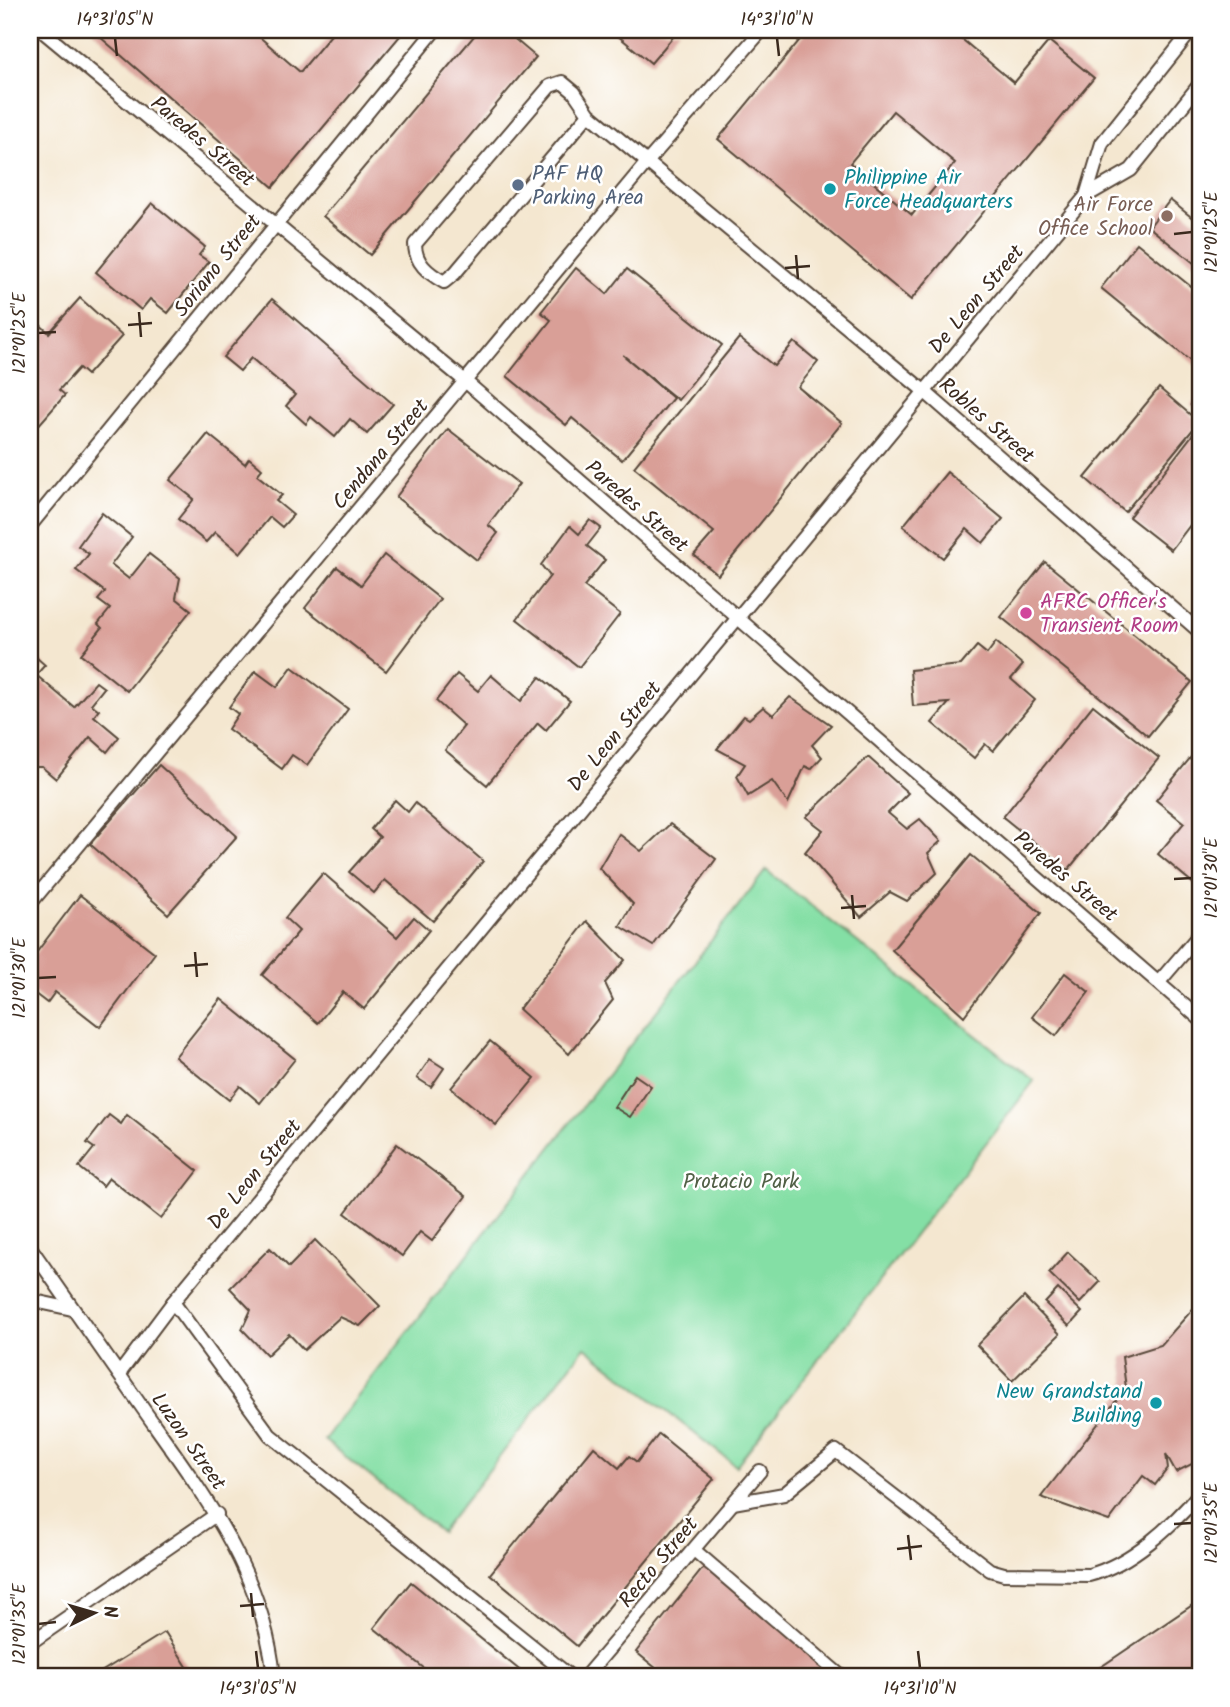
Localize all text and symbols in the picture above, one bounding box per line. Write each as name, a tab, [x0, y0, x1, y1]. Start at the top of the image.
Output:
text: 14°31'05"N	[76, 6, 154, 35]
text: 14°31'10"N	[740, 6, 814, 35]
street label: Paredes Street	[142, 88, 262, 197]
place label: PAF HQ Parking Area	[532, 158, 644, 215]
place label: Philippine Air Force Headquarters	[844, 162, 1013, 219]
marker: PAF HQ Parking Area	[510, 177, 526, 193]
marker: Philippine Air Force Headquarters	[822, 181, 838, 197]
place label: Air Force Office School	[1038, 189, 1154, 246]
text: 121°01'25"E	[1198, 191, 1227, 273]
street label: Soriano Street	[166, 206, 271, 325]
marker: Air Force Office School	[1159, 208, 1175, 224]
street label: De Leon Street	[921, 237, 1034, 362]
text: 121°01'25"E	[6, 292, 35, 374]
street label: Robles Street	[931, 370, 1042, 473]
street label: Cendana Street	[325, 392, 438, 518]
street label: Paredes Street	[577, 453, 696, 562]
place label: AFRC Officer's Transient Room	[1040, 586, 1178, 643]
marker: AFRC Officer's Transient Room	[1018, 605, 1034, 621]
street label: De Leon Street	[560, 674, 671, 800]
street label: Paredes Street	[1005, 823, 1125, 932]
text: 121°01'30"E	[1198, 837, 1227, 918]
text: 121°01'30"E	[6, 937, 35, 1018]
street label: De Leon Street	[200, 1112, 311, 1238]
park label: Protacio Park	[683, 1166, 799, 1199]
place label: New Grandstand Building	[996, 1376, 1143, 1433]
street label: Luzon Street	[142, 1386, 234, 1498]
marker: New Grandstand Building	[1148, 1395, 1164, 1411]
text: 121°01'35"E	[1198, 1482, 1227, 1564]
street label: Recto Street	[611, 1509, 708, 1616]
north arrow	[60, 1578, 130, 1648]
text: 121°01'35"E	[6, 1583, 35, 1665]
text: N	[93, 1604, 124, 1619]
text: 14°31'05"N	[219, 1675, 297, 1704]
text: 14°31'10"N	[883, 1675, 957, 1704]

